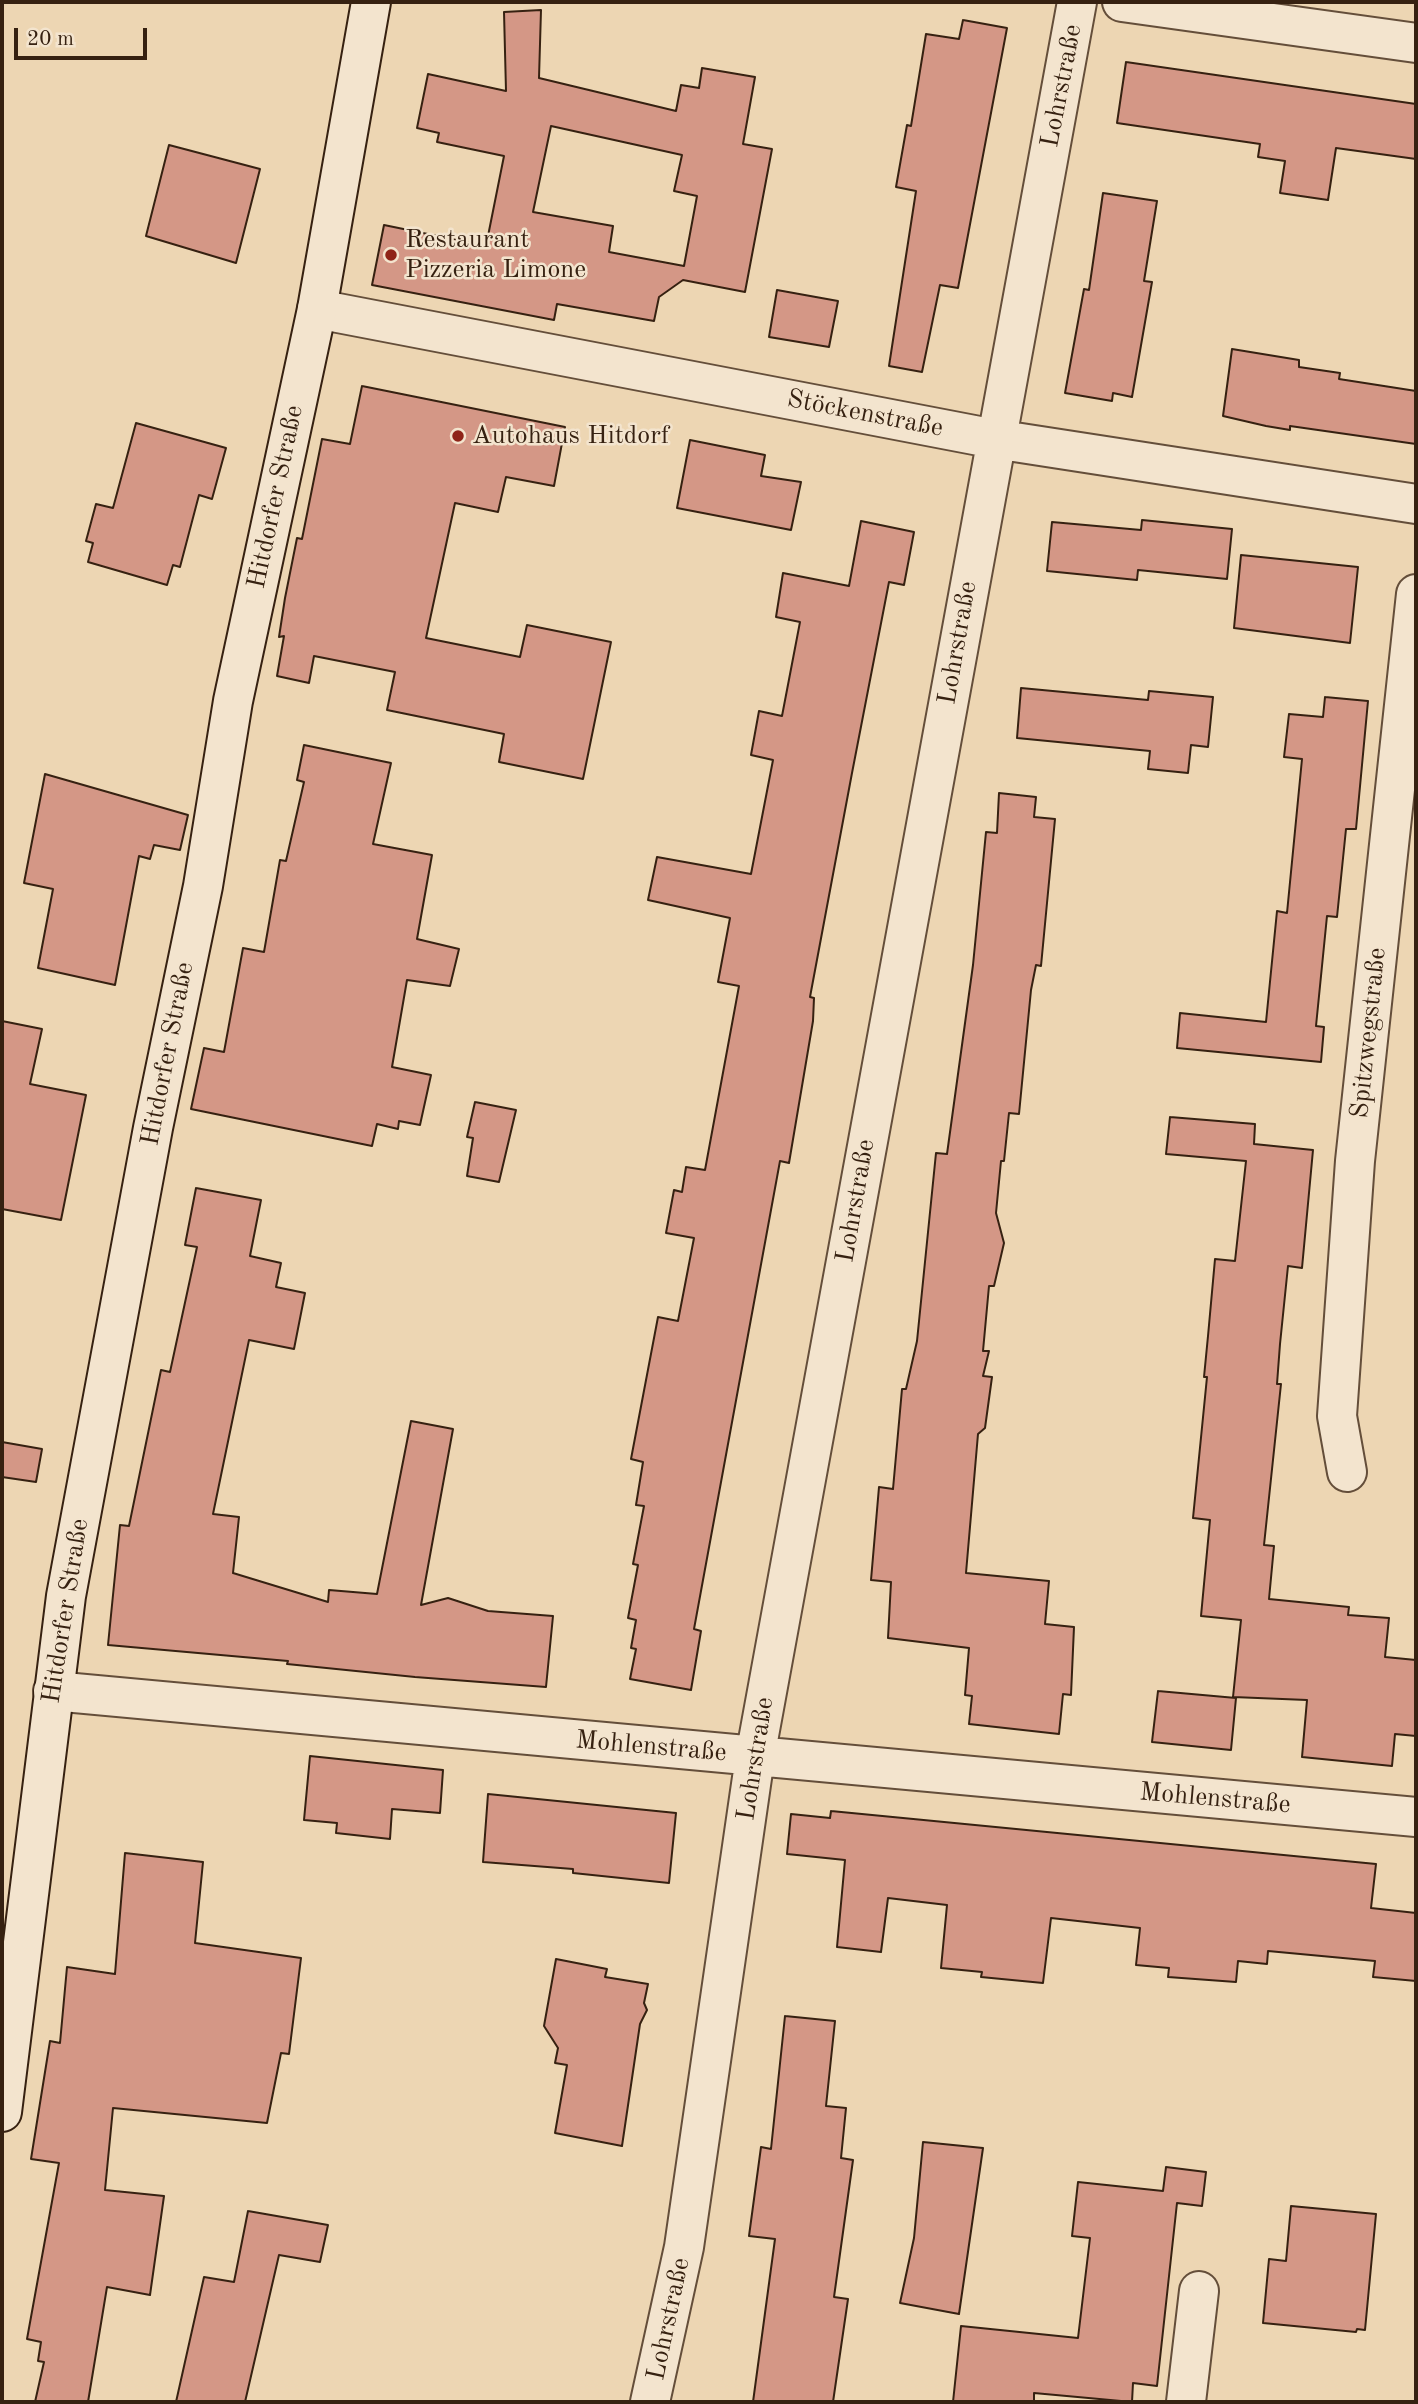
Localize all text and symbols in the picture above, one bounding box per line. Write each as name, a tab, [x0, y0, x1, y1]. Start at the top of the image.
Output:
scale bar	[18, 14, 150, 58]
street label: Lohrstraße	[1035, 22, 1089, 150]
text: 20 m	[27, 29, 74, 50]
place label: Restaurant Pizzeria Limone	[405, 224, 586, 286]
marker: Restaurant Pizzeria Limone	[383, 247, 399, 263]
street label: Stöckenstraße	[784, 384, 946, 444]
street label: Hitdorfer Straße	[241, 403, 311, 591]
place label: Autohaus Hitdorf	[472, 420, 669, 452]
marker: Autohaus Hitdorf	[450, 428, 466, 444]
street label: Lohrstraße	[932, 579, 984, 707]
street label: Spitzwegstraße	[1345, 946, 1393, 1120]
street label: Hitdorfer Straße	[135, 959, 201, 1149]
street label: Lohrstraße	[830, 1137, 882, 1265]
street label: Hitdorfer Straße	[36, 1516, 96, 1706]
street label: Lohrstraße	[731, 1695, 781, 1823]
street label: Mohlenstraße	[574, 1725, 728, 1769]
street label: Mohlenstraße	[1138, 1777, 1292, 1821]
street label: Lohrstraße	[641, 2255, 697, 2383]

